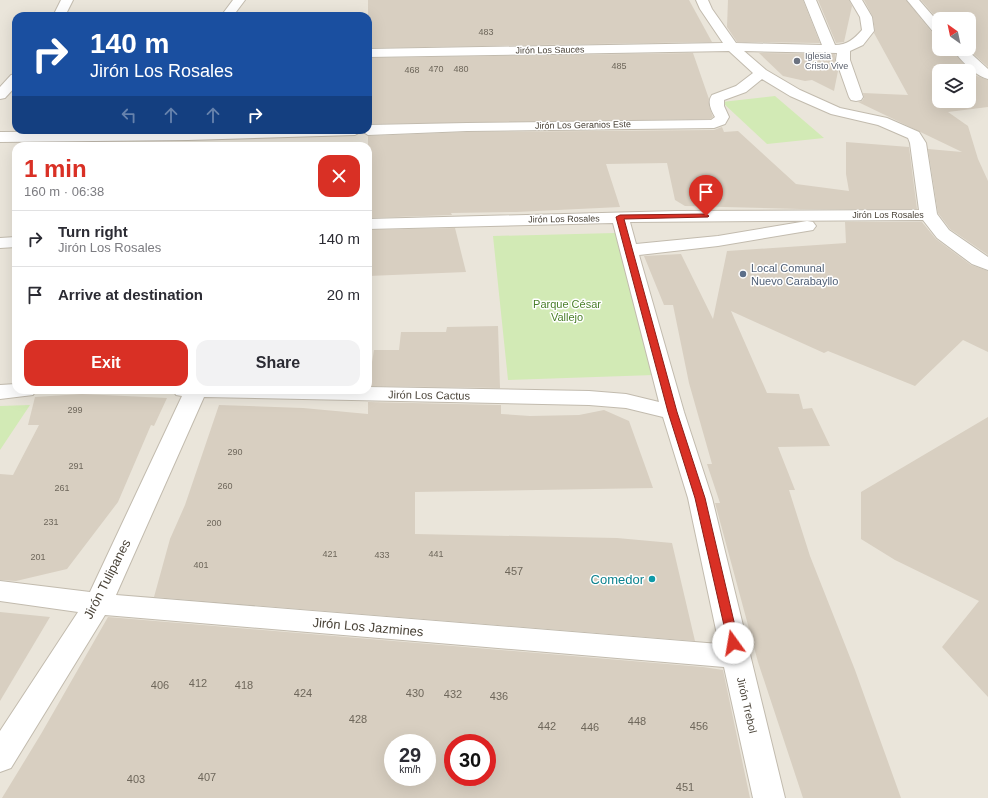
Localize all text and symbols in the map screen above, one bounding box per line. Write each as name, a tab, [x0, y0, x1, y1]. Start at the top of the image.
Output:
north arrow	[932, 12, 976, 56]
map controls	[932, 12, 976, 108]
house number: 483	[478, 27, 494, 37]
icon: right	[24, 28, 76, 80]
text: 140 m	[90, 28, 169, 59]
street label: Jirón Los Sauces	[515, 44, 585, 56]
place label: Iglesia Cristo Vive	[805, 51, 848, 71]
marker: Iglesia Cristo Vive	[792, 56, 802, 66]
text: Jirón Los Rosales	[90, 61, 233, 81]
house number: 485	[611, 61, 627, 71]
house number: 470	[428, 64, 444, 74]
house number: 480	[453, 64, 469, 74]
button: layers	[932, 64, 976, 108]
house number: 468	[404, 65, 420, 75]
icon: left	[118, 104, 140, 126]
icon: ahead	[160, 104, 182, 126]
icon: ahead	[202, 104, 224, 126]
icon: right	[244, 104, 266, 126]
street label: Jirón Los Geranios Este	[535, 119, 631, 131]
text: 1 min	[24, 155, 87, 182]
button: close	[318, 155, 360, 197]
pin	[689, 175, 723, 216]
icon: arrive	[695, 181, 717, 203]
text: 160 m · 06:38	[24, 184, 104, 199]
street label: Jirón Los Rosales	[852, 210, 924, 220]
street label: Jirón Los Rosales	[528, 213, 600, 225]
text: Turn right	[58, 223, 128, 240]
icon: right	[24, 228, 46, 250]
text: 140 m	[318, 230, 360, 247]
text: Jirón Los Rosales	[58, 240, 161, 255]
place label: Local Comunal Nuevo Carabayllo	[751, 262, 838, 287]
marker: Local Comunal Nuevo Carabayllo	[738, 269, 748, 279]
icon: arrive	[24, 284, 46, 306]
text: Arrive at destination	[58, 286, 203, 303]
text: 20 m	[327, 286, 360, 303]
park label: Parque César Vallejo	[533, 298, 601, 323]
button: Exit	[24, 340, 188, 386]
button: Share	[196, 340, 360, 386]
street label: Jirón Los Cactus	[388, 388, 471, 402]
house number: 299	[67, 405, 83, 415]
house number: 290	[227, 447, 243, 457]
house number: 291	[68, 461, 84, 471]
house number: 260	[217, 481, 233, 491]
house number: 261	[54, 483, 70, 493]
house number: 231	[43, 517, 59, 527]
house number: 200	[206, 518, 222, 528]
street label: Jirón Tulipanes	[80, 536, 134, 621]
house number: 421	[322, 549, 338, 559]
house number: 441	[428, 549, 444, 559]
house number: 433	[374, 550, 390, 560]
house number: 201	[30, 552, 46, 562]
house number: 401	[193, 560, 209, 570]
house number: 457	[505, 565, 523, 577]
place label: Comedor	[591, 572, 645, 587]
marker: Comedor	[647, 574, 657, 584]
street label: Jirón Los Jazmines	[312, 615, 425, 639]
position arrow	[712, 622, 754, 664]
street label: Jirón Trebol	[735, 676, 759, 734]
house number: 412	[189, 677, 207, 689]
house number: 406	[151, 679, 169, 691]
house number: 418	[235, 679, 253, 691]
house number: 424	[294, 687, 312, 699]
house number: 430	[406, 687, 424, 699]
house number: 432	[444, 688, 462, 700]
house number: 436	[490, 690, 508, 702]
house number: 428	[349, 713, 367, 725]
house number: 448	[628, 715, 646, 727]
house number: 442	[538, 720, 556, 732]
house number: 456	[690, 720, 708, 732]
house number: 446	[581, 721, 599, 733]
speed limit sign: 30	[444, 734, 496, 786]
text: 29	[399, 744, 421, 766]
text: km/h	[399, 764, 421, 775]
house number: 407	[198, 771, 216, 783]
house number: 403	[127, 773, 145, 785]
house number: 451	[676, 781, 694, 793]

